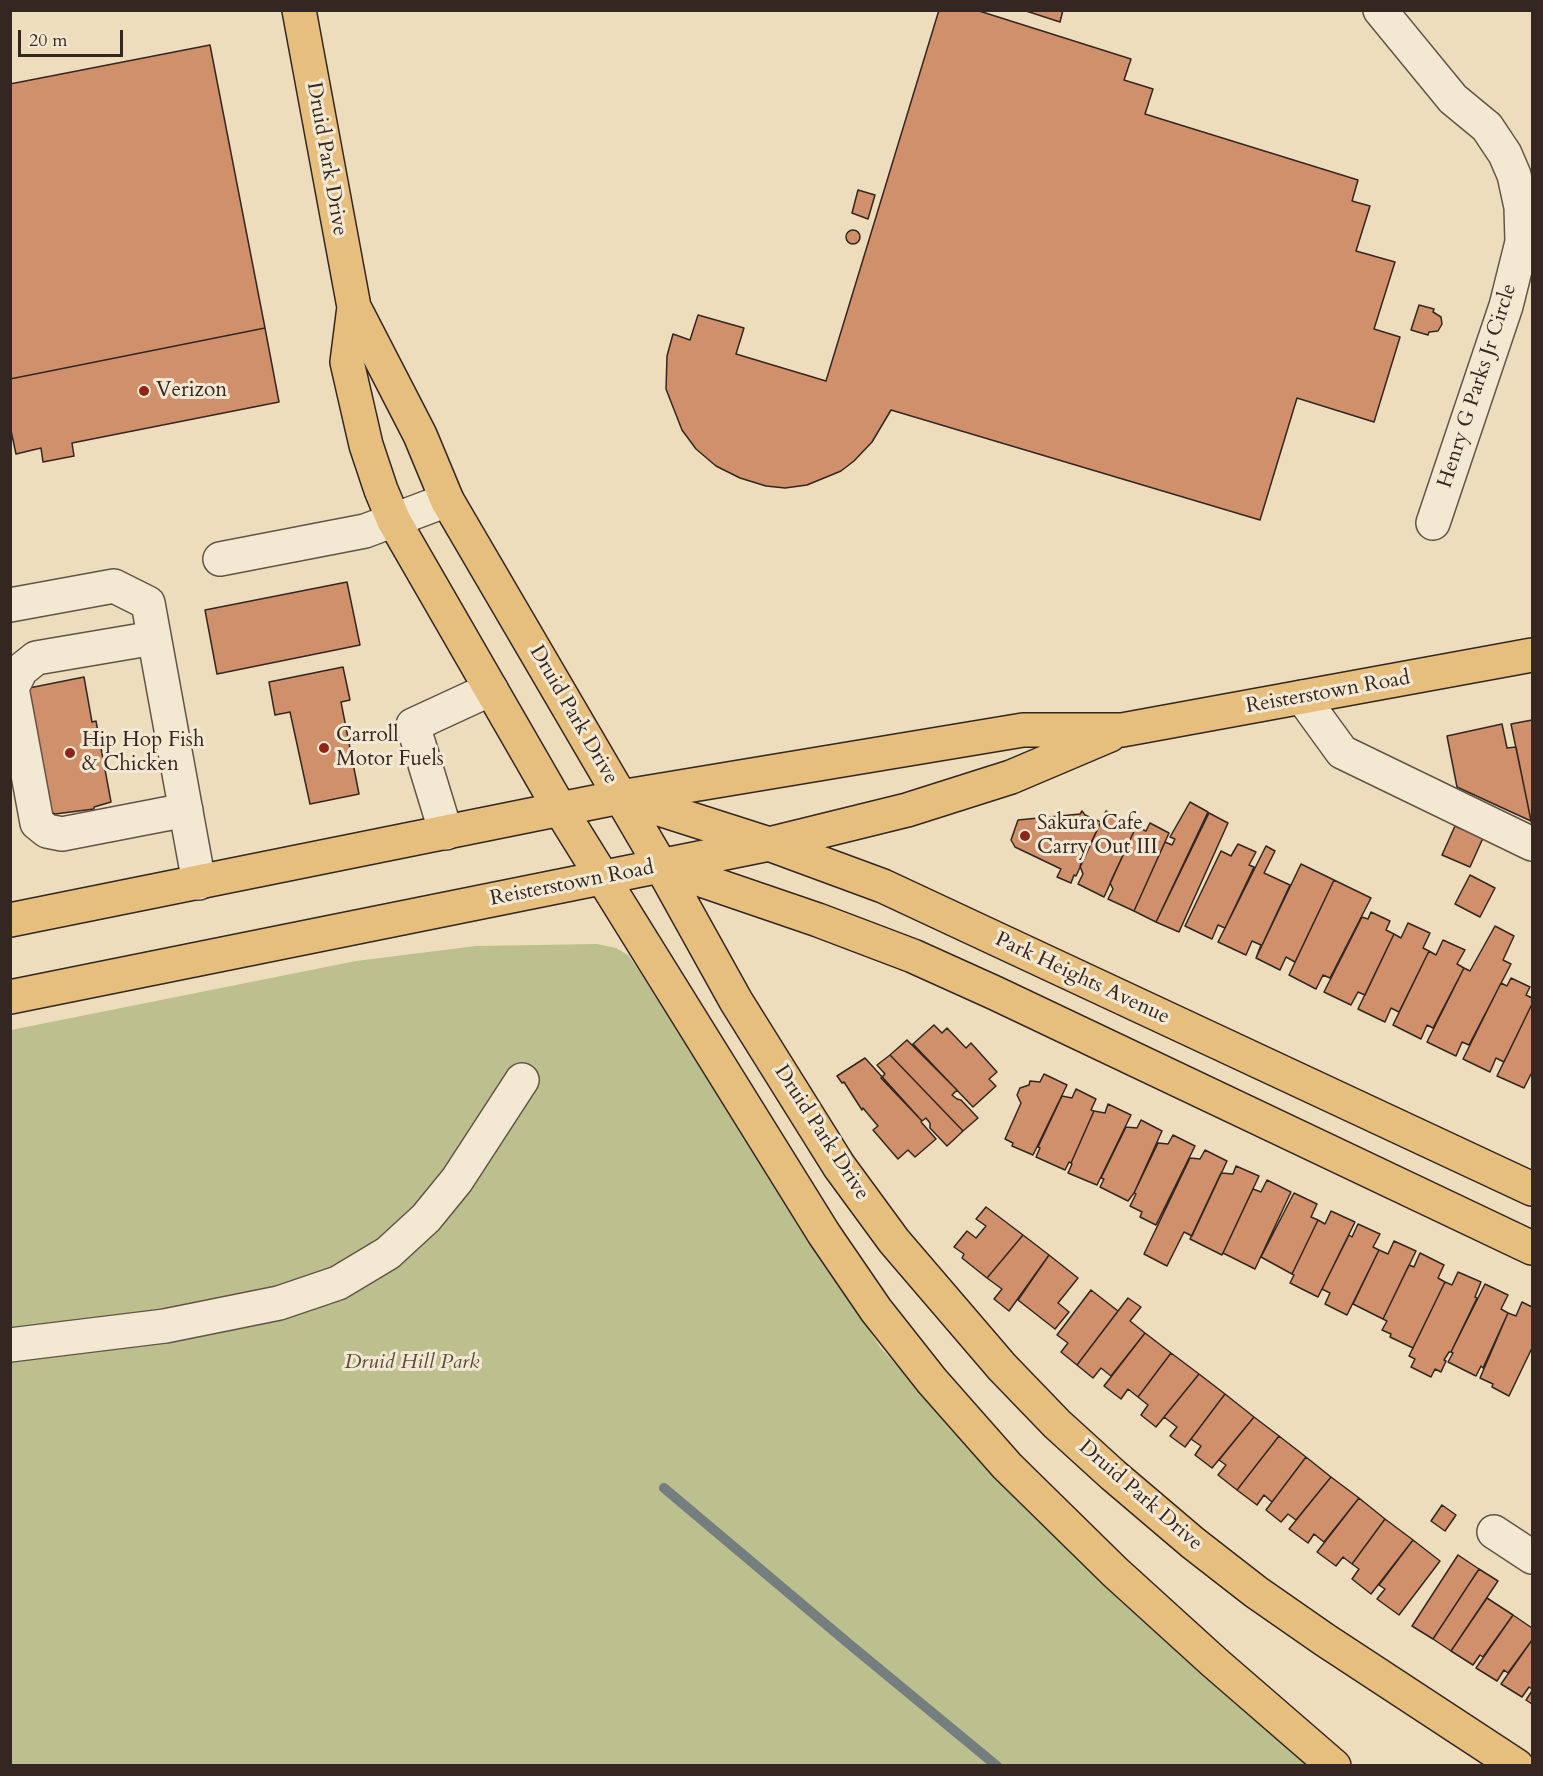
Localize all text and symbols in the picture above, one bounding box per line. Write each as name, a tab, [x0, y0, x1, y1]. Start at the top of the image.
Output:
scale bar	[21, 18, 126, 56]
text: 20 m	[29, 28, 68, 53]
street label: Druid Park Drive	[300, 80, 352, 238]
street label: Henry G Parks Jr Circle	[1433, 281, 1523, 491]
place label: Verizon	[156, 378, 227, 404]
marker: Verizon	[137, 384, 151, 398]
street label: Druid Park Drive	[523, 641, 623, 789]
street label: Reisterstown Road	[1244, 666, 1412, 720]
place label: Carroll Motor Fuels	[336, 723, 444, 773]
place label: Hip Hop Fish & Chicken	[82, 728, 204, 778]
marker: Carroll Motor Fuels	[317, 741, 331, 755]
marker: Hip Hop Fish & Chicken	[63, 746, 77, 760]
place label: Sakura Cafe Carry Out III	[1037, 811, 1158, 861]
marker: Sakura Cafe Carry Out III	[1018, 829, 1032, 843]
street label: Reisterstown Road	[488, 856, 656, 912]
street label: Park Heights Avenue	[991, 927, 1173, 1031]
street label: Druid Park Drive	[768, 1061, 874, 1205]
park label: Druid Hill Park	[345, 1350, 479, 1376]
street label: Druid Park Drive	[1073, 1435, 1207, 1557]

